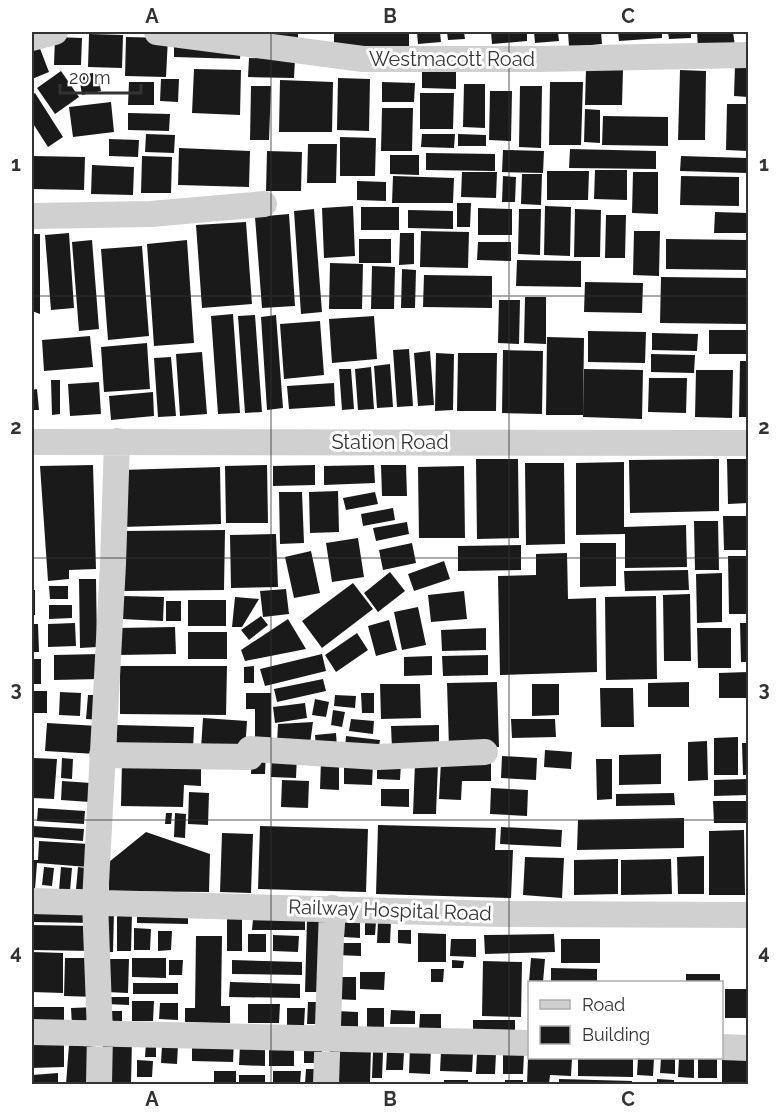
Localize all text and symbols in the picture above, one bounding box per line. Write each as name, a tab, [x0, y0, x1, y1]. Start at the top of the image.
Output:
text: A	[145, 4, 159, 28]
text: B	[383, 4, 397, 28]
text: C	[621, 4, 635, 28]
street label: Westmacott Road	[369, 47, 535, 71]
scale bar	[60, 57, 141, 95]
text: 20 m	[69, 67, 111, 88]
text: 1	[11, 152, 21, 176]
text: 1	[759, 152, 769, 176]
text: 2	[10, 415, 22, 439]
text: 2	[758, 415, 770, 439]
street label: Station Road	[331, 430, 449, 454]
text: 3	[10, 677, 22, 701]
text: 3	[758, 677, 770, 701]
street label: Railway Hospital Road	[288, 894, 492, 926]
text: 4	[10, 940, 22, 964]
text: 4	[758, 940, 770, 964]
legend	[528, 981, 723, 1059]
text: Road	[582, 994, 625, 1015]
text: Building	[582, 1024, 650, 1045]
text: A	[145, 1087, 159, 1111]
text: B	[383, 1087, 397, 1111]
text: C	[621, 1087, 635, 1111]

